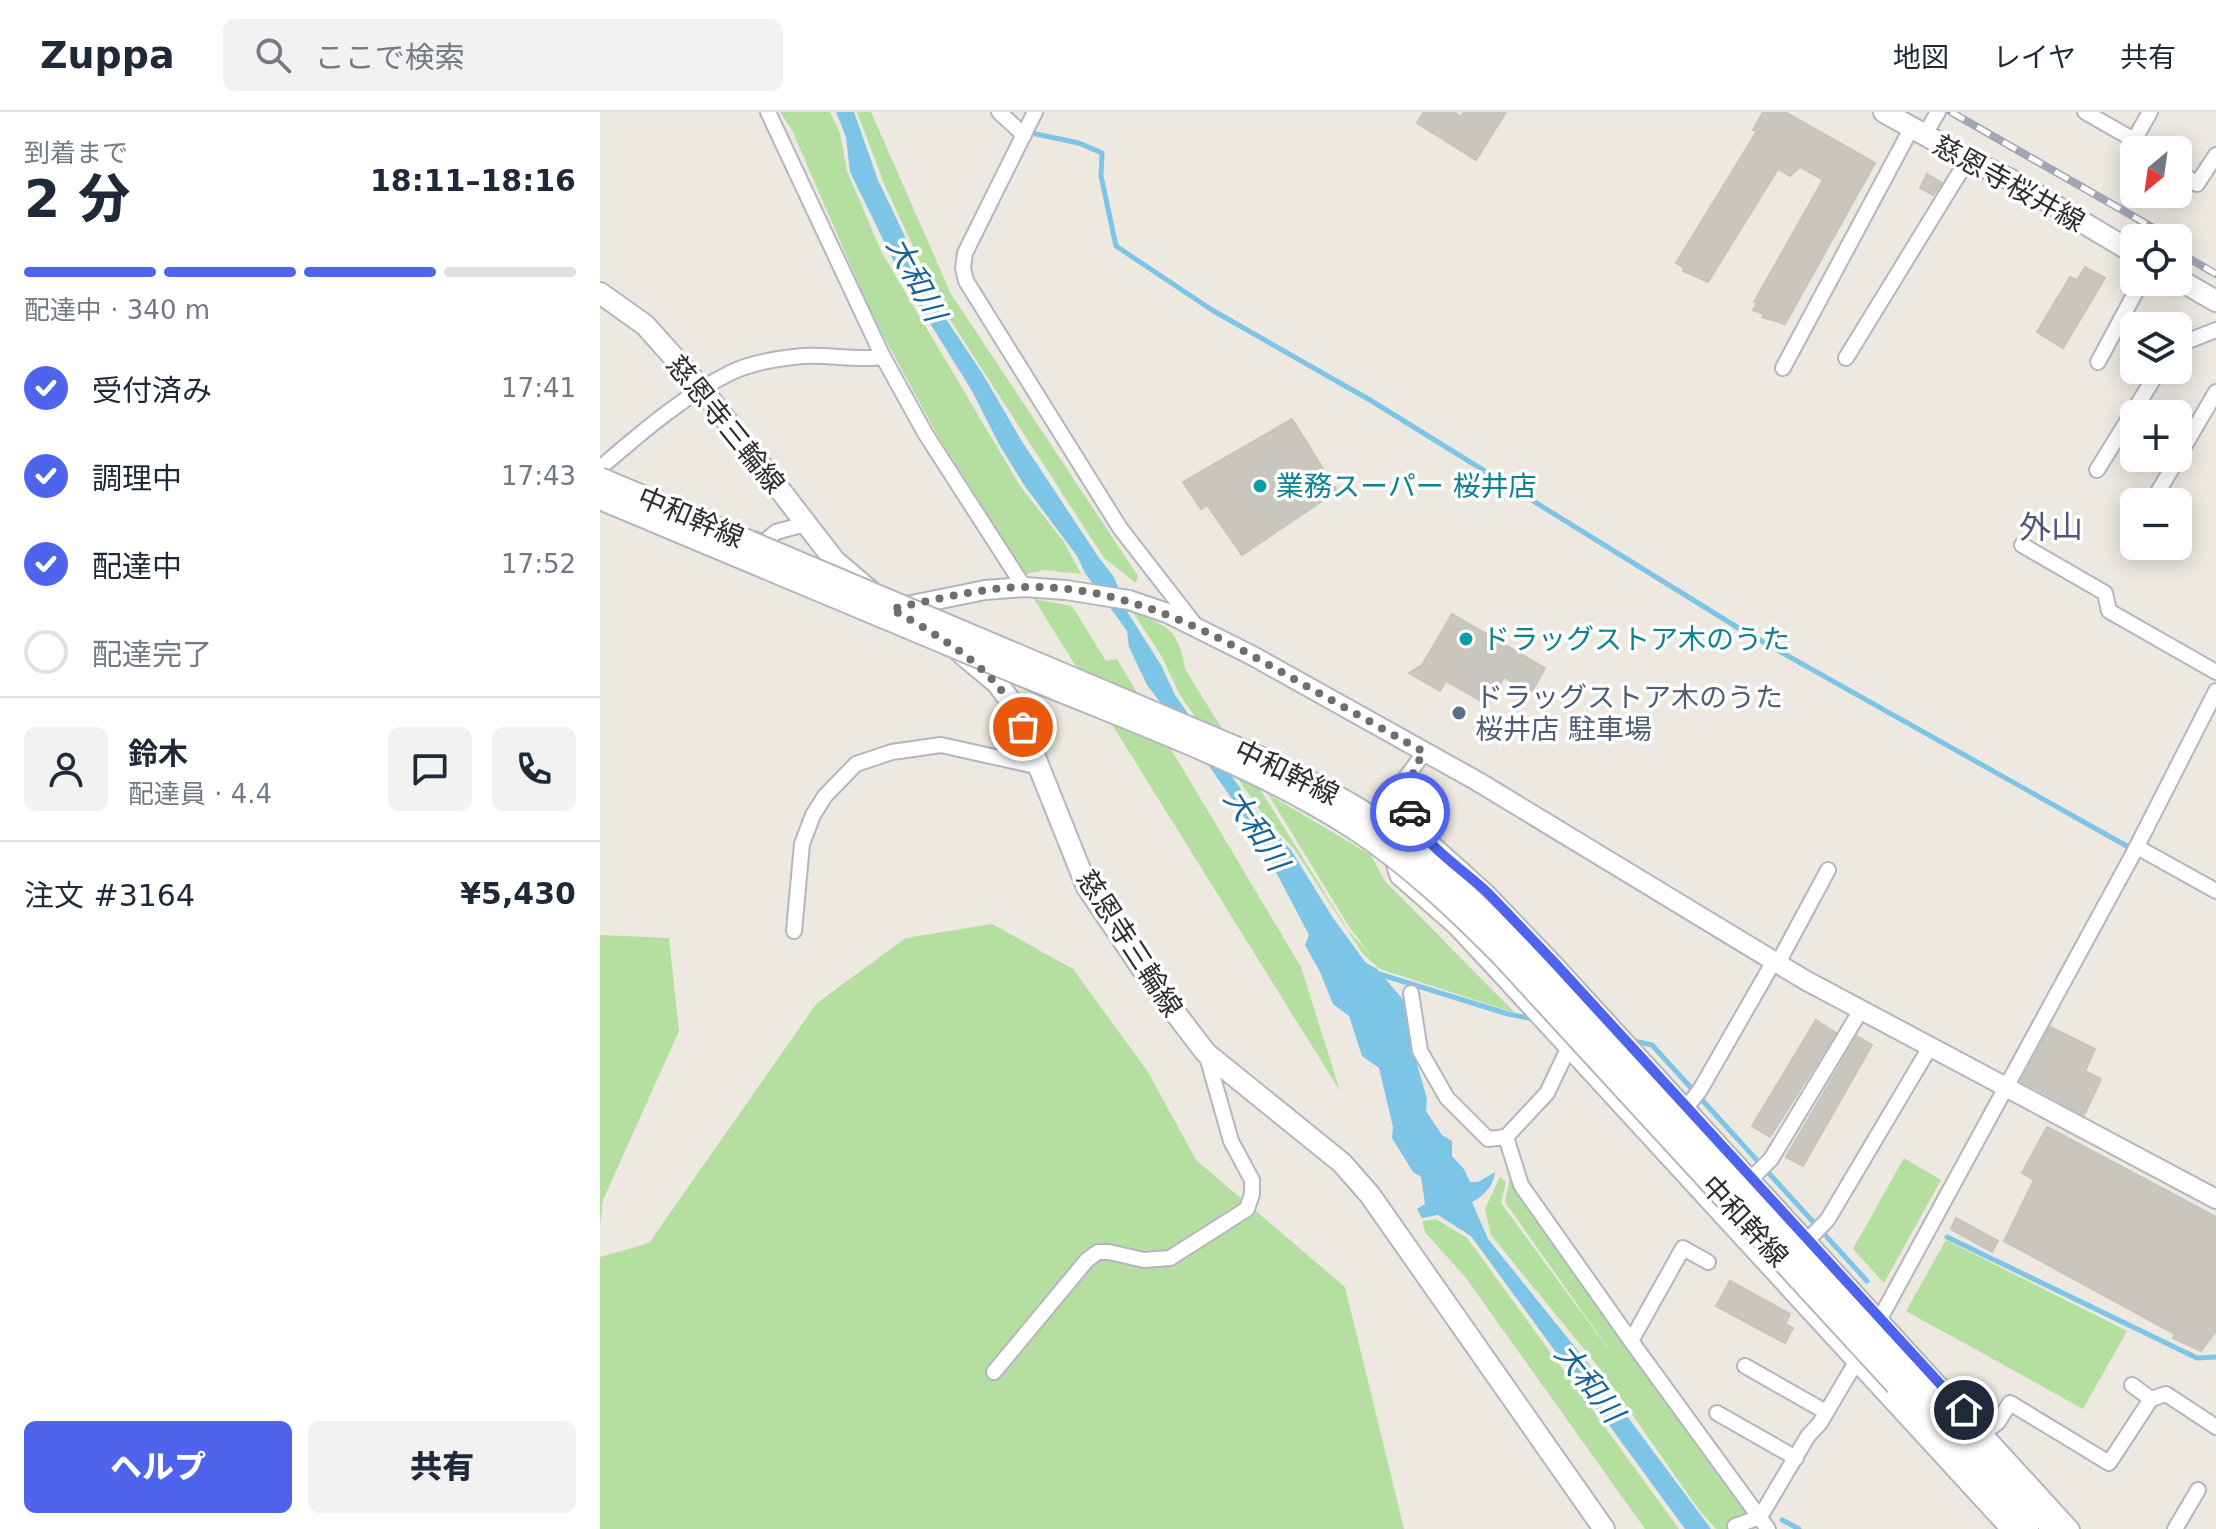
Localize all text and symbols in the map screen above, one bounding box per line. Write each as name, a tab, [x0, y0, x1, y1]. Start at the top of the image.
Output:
search box	[223, 19, 783, 91]
text: Zuppa	[40, 33, 175, 77]
icon: search	[251, 33, 295, 77]
text: ここで検索	[315, 40, 465, 75]
text: 地図	[1893, 41, 1949, 74]
text: レイヤ	[1993, 41, 2076, 74]
text: 共有	[2120, 41, 2176, 74]
street label: 慈恩寺桜井線	[1927, 128, 2090, 239]
north arrow	[2120, 136, 2192, 208]
map controls	[2120, 136, 2192, 560]
text: 到着まで	[24, 138, 128, 168]
text: 18:11–18:16	[370, 163, 576, 198]
text: 2 分	[24, 169, 130, 229]
button: locate	[2120, 224, 2192, 296]
water label: 大和川	[880, 231, 954, 329]
text: 配達中 · 340 m	[24, 295, 210, 325]
button: layers	[2120, 312, 2192, 384]
street label: 慈恩寺三輪線	[660, 349, 791, 500]
icon: check	[24, 366, 68, 410]
text: 受付済み	[92, 373, 212, 408]
text: 17:41	[501, 373, 576, 403]
button: +	[2120, 400, 2192, 472]
icon: check	[24, 454, 68, 498]
text: 調理中	[92, 461, 182, 496]
text: 17:43	[501, 461, 576, 491]
place label: 業務スーパー 桜井店	[1276, 470, 1537, 503]
marker: 業務スーパー 桜井店	[1251, 477, 1269, 495]
street label: 中和幹線	[633, 480, 749, 555]
button: −	[2120, 488, 2192, 560]
district label: 外山	[2019, 508, 2083, 546]
icon: check	[24, 542, 68, 586]
text: 配達中	[92, 549, 182, 584]
text: 17:52	[501, 549, 576, 579]
place label: ドラッグストア木のうた	[1482, 623, 1790, 656]
marker: ドラッグストア木のうた	[1457, 630, 1475, 648]
text: 配達完了	[92, 637, 212, 672]
place label: ドラッグストア木のうた 桜井店 駐車場	[1475, 681, 1783, 746]
pin	[989, 693, 1057, 761]
marker: ドラッグストア木のうた 桜井店 駐車場	[1450, 704, 1468, 722]
icon: bag	[1001, 705, 1045, 749]
button: person	[24, 727, 108, 811]
button: chat	[388, 727, 472, 811]
button: phone	[492, 727, 576, 811]
street label: 中和幹線	[1229, 733, 1344, 812]
text: 鈴木	[128, 736, 188, 771]
courier	[1370, 772, 1450, 852]
text: 配達員 · 4.4	[128, 779, 272, 809]
water label: 大和川	[1217, 782, 1297, 880]
icon: car	[1388, 790, 1432, 834]
street label: 慈恩寺三輪線	[1070, 864, 1189, 1023]
text: ¥5,430	[460, 876, 576, 911]
text: 注文 #3164	[24, 878, 195, 913]
street label: 中和幹線	[1694, 1169, 1795, 1274]
water label: 大和川	[1548, 1336, 1633, 1431]
pin	[1930, 1376, 1998, 1444]
icon: home	[1942, 1388, 1986, 1432]
button: ヘルプ	[24, 1421, 292, 1513]
button: 共有	[308, 1421, 576, 1513]

